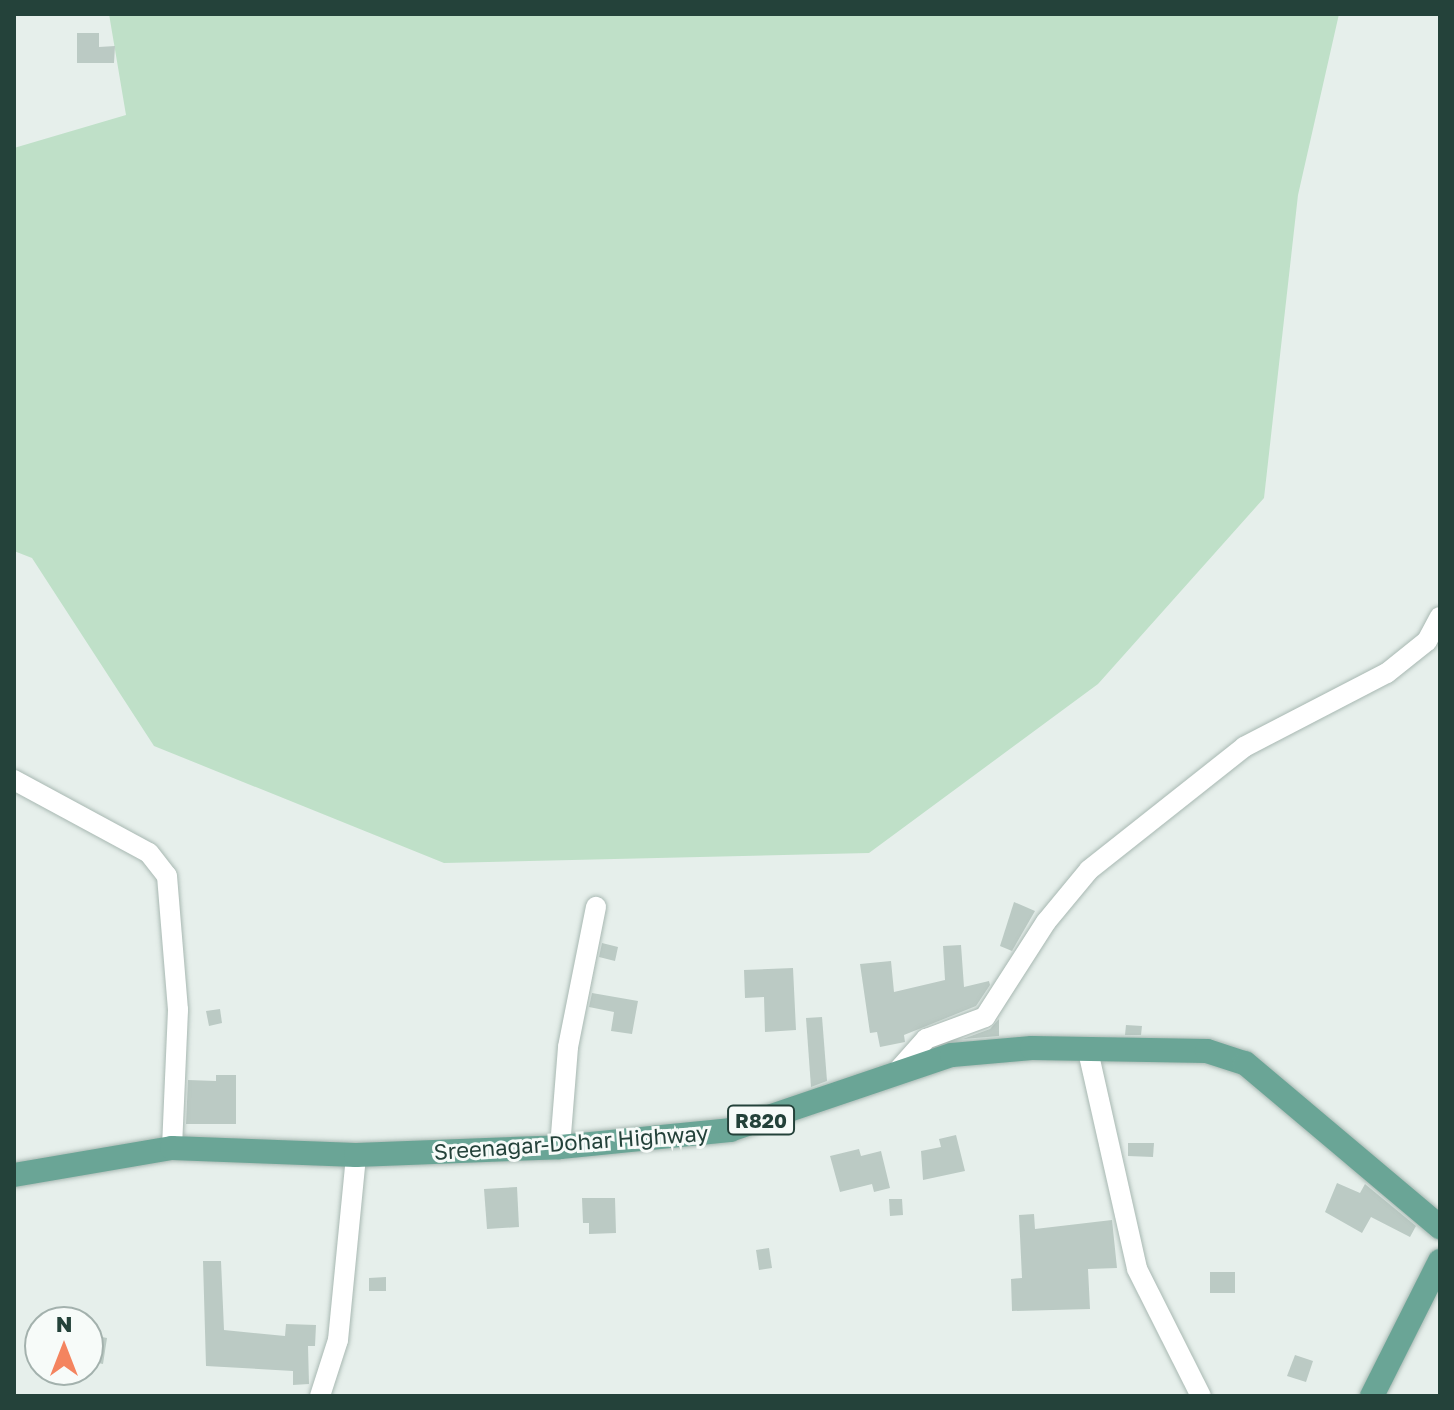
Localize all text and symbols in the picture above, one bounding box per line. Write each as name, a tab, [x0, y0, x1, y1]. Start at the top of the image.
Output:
road number: R820	[727, 1104, 795, 1136]
street label: Sreenagar-Dohar Highway	[433, 1119, 709, 1165]
north arrow	[24, 1306, 104, 1386]
text: N	[56, 1310, 72, 1337]

